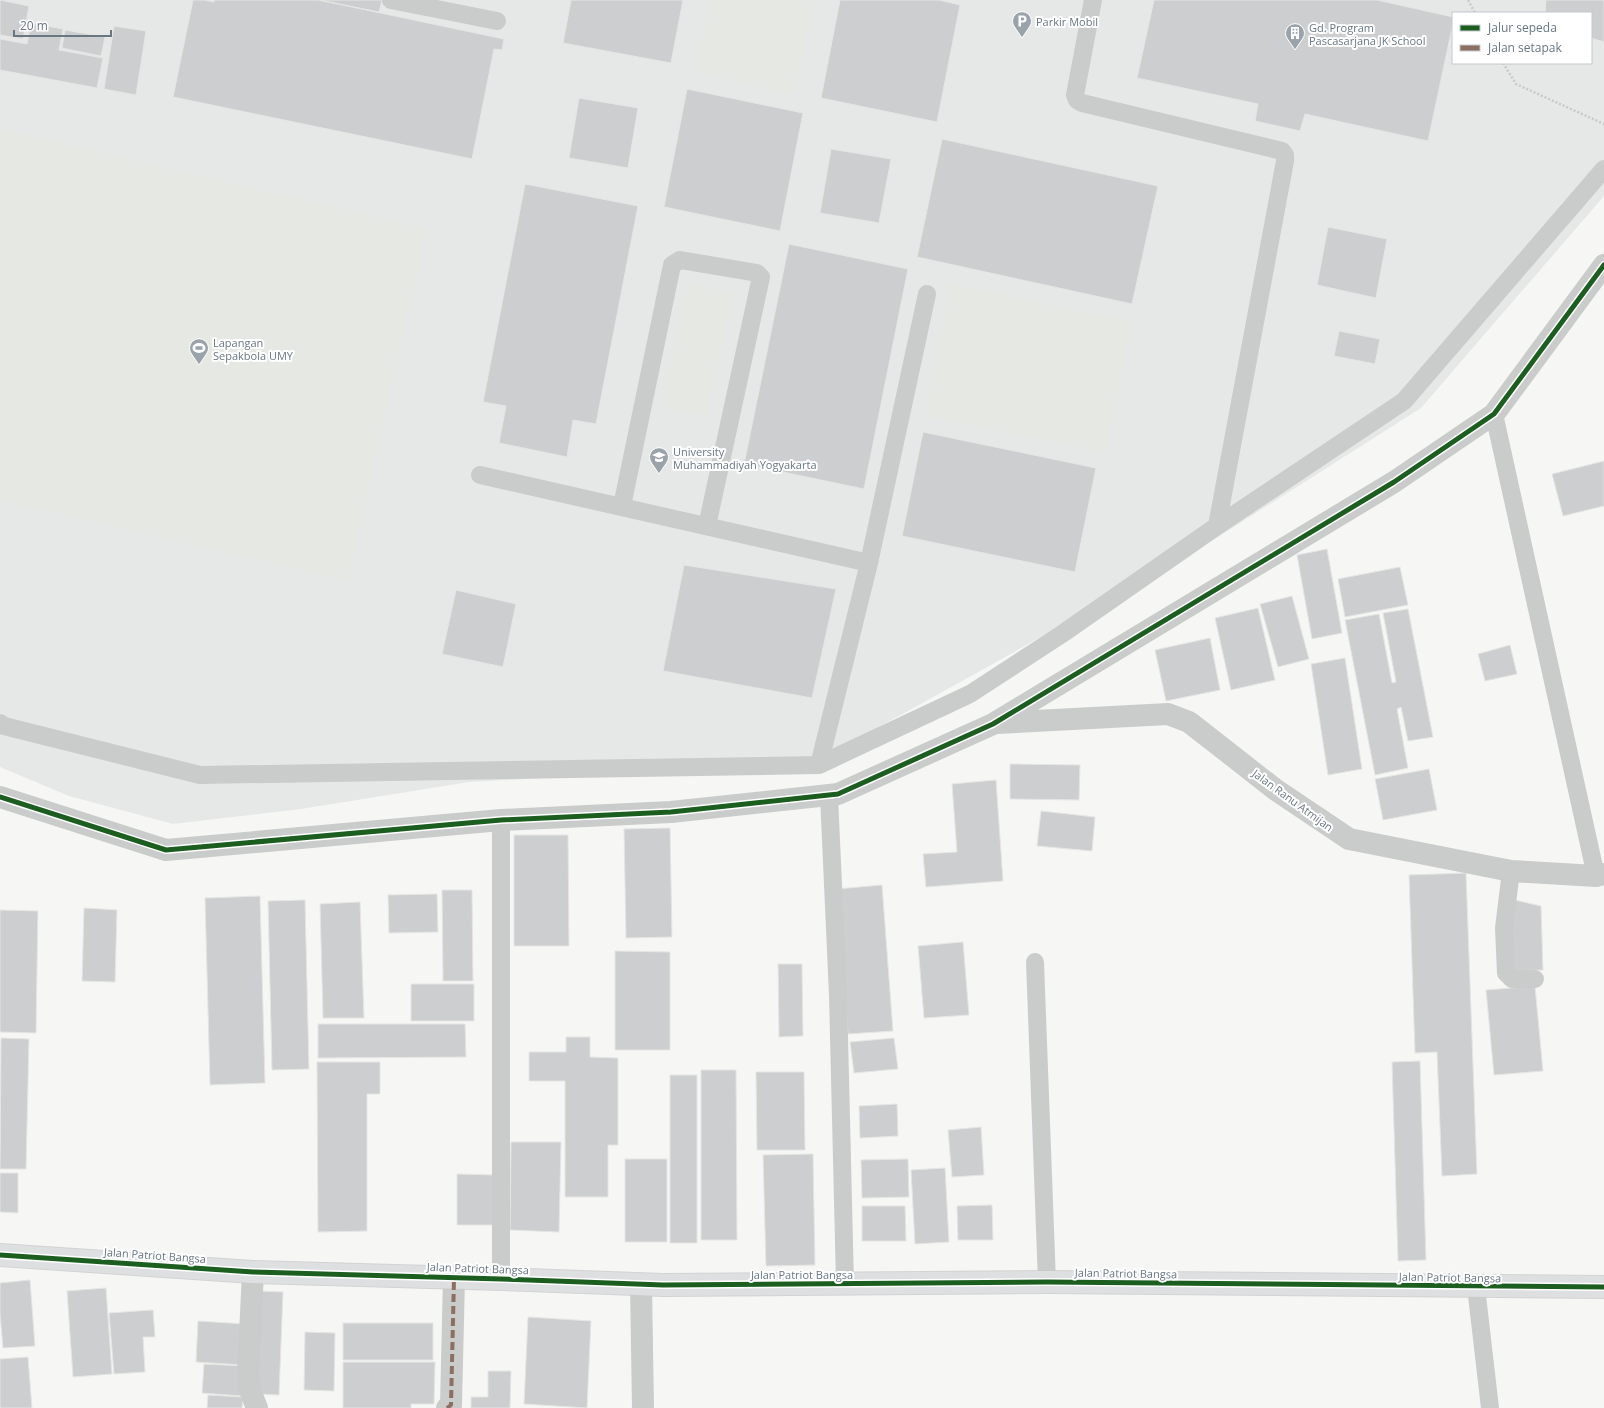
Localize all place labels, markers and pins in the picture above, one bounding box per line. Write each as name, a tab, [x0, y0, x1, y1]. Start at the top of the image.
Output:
parking icon: Parkir Mobil	[1011, 10, 1033, 38]
place label: Parkir Mobil	[1036, 14, 1098, 29]
place label: Gd. Program Pascasarjana JK School	[1309, 20, 1425, 48]
building icon: Gd. Program Pascasarjana JK School	[1284, 22, 1306, 50]
place label: Lapangan Sepakbola UMY	[213, 335, 294, 363]
sports icon: Lapangan Sepakbola UMY	[188, 337, 210, 365]
place label: University Muhammadiyah Yogyakarta	[673, 444, 817, 472]
school or university icon: University Muhammadiyah Yogyakarta	[648, 446, 670, 474]

